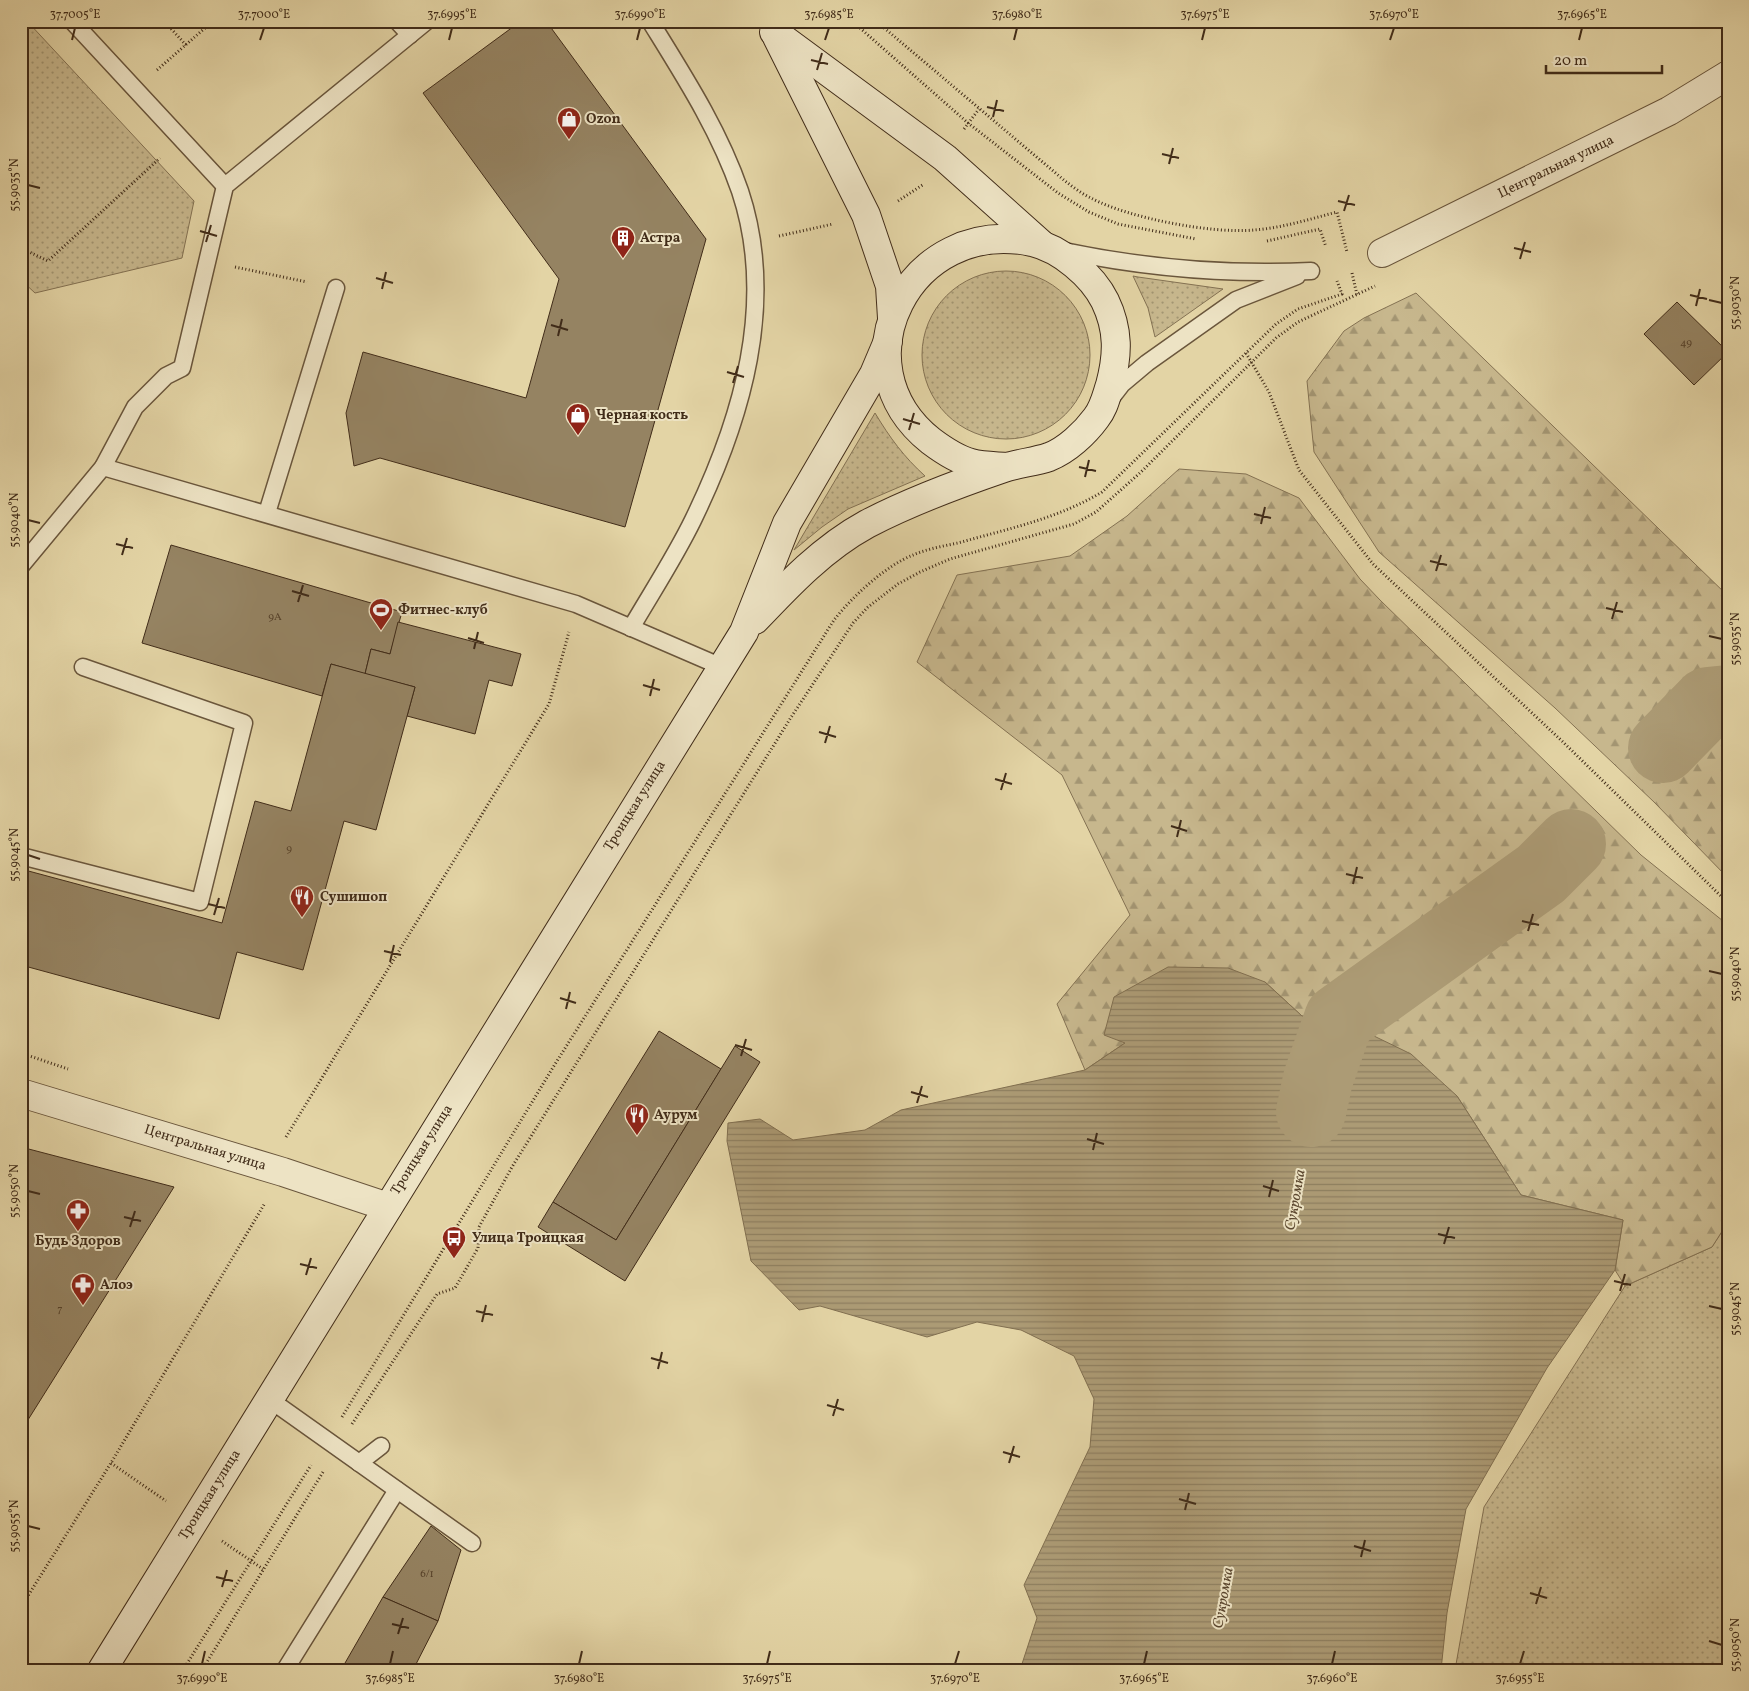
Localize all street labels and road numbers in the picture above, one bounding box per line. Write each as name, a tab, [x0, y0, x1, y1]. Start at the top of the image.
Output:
street label: Центральная улица	[1495, 131, 1617, 203]
street label: Троицкая улица	[600, 757, 670, 855]
street label: Троицкая улица	[387, 1101, 457, 1199]
street label: Центральная улица	[142, 1120, 268, 1176]
street label: Троицкая улица	[175, 1446, 245, 1544]

